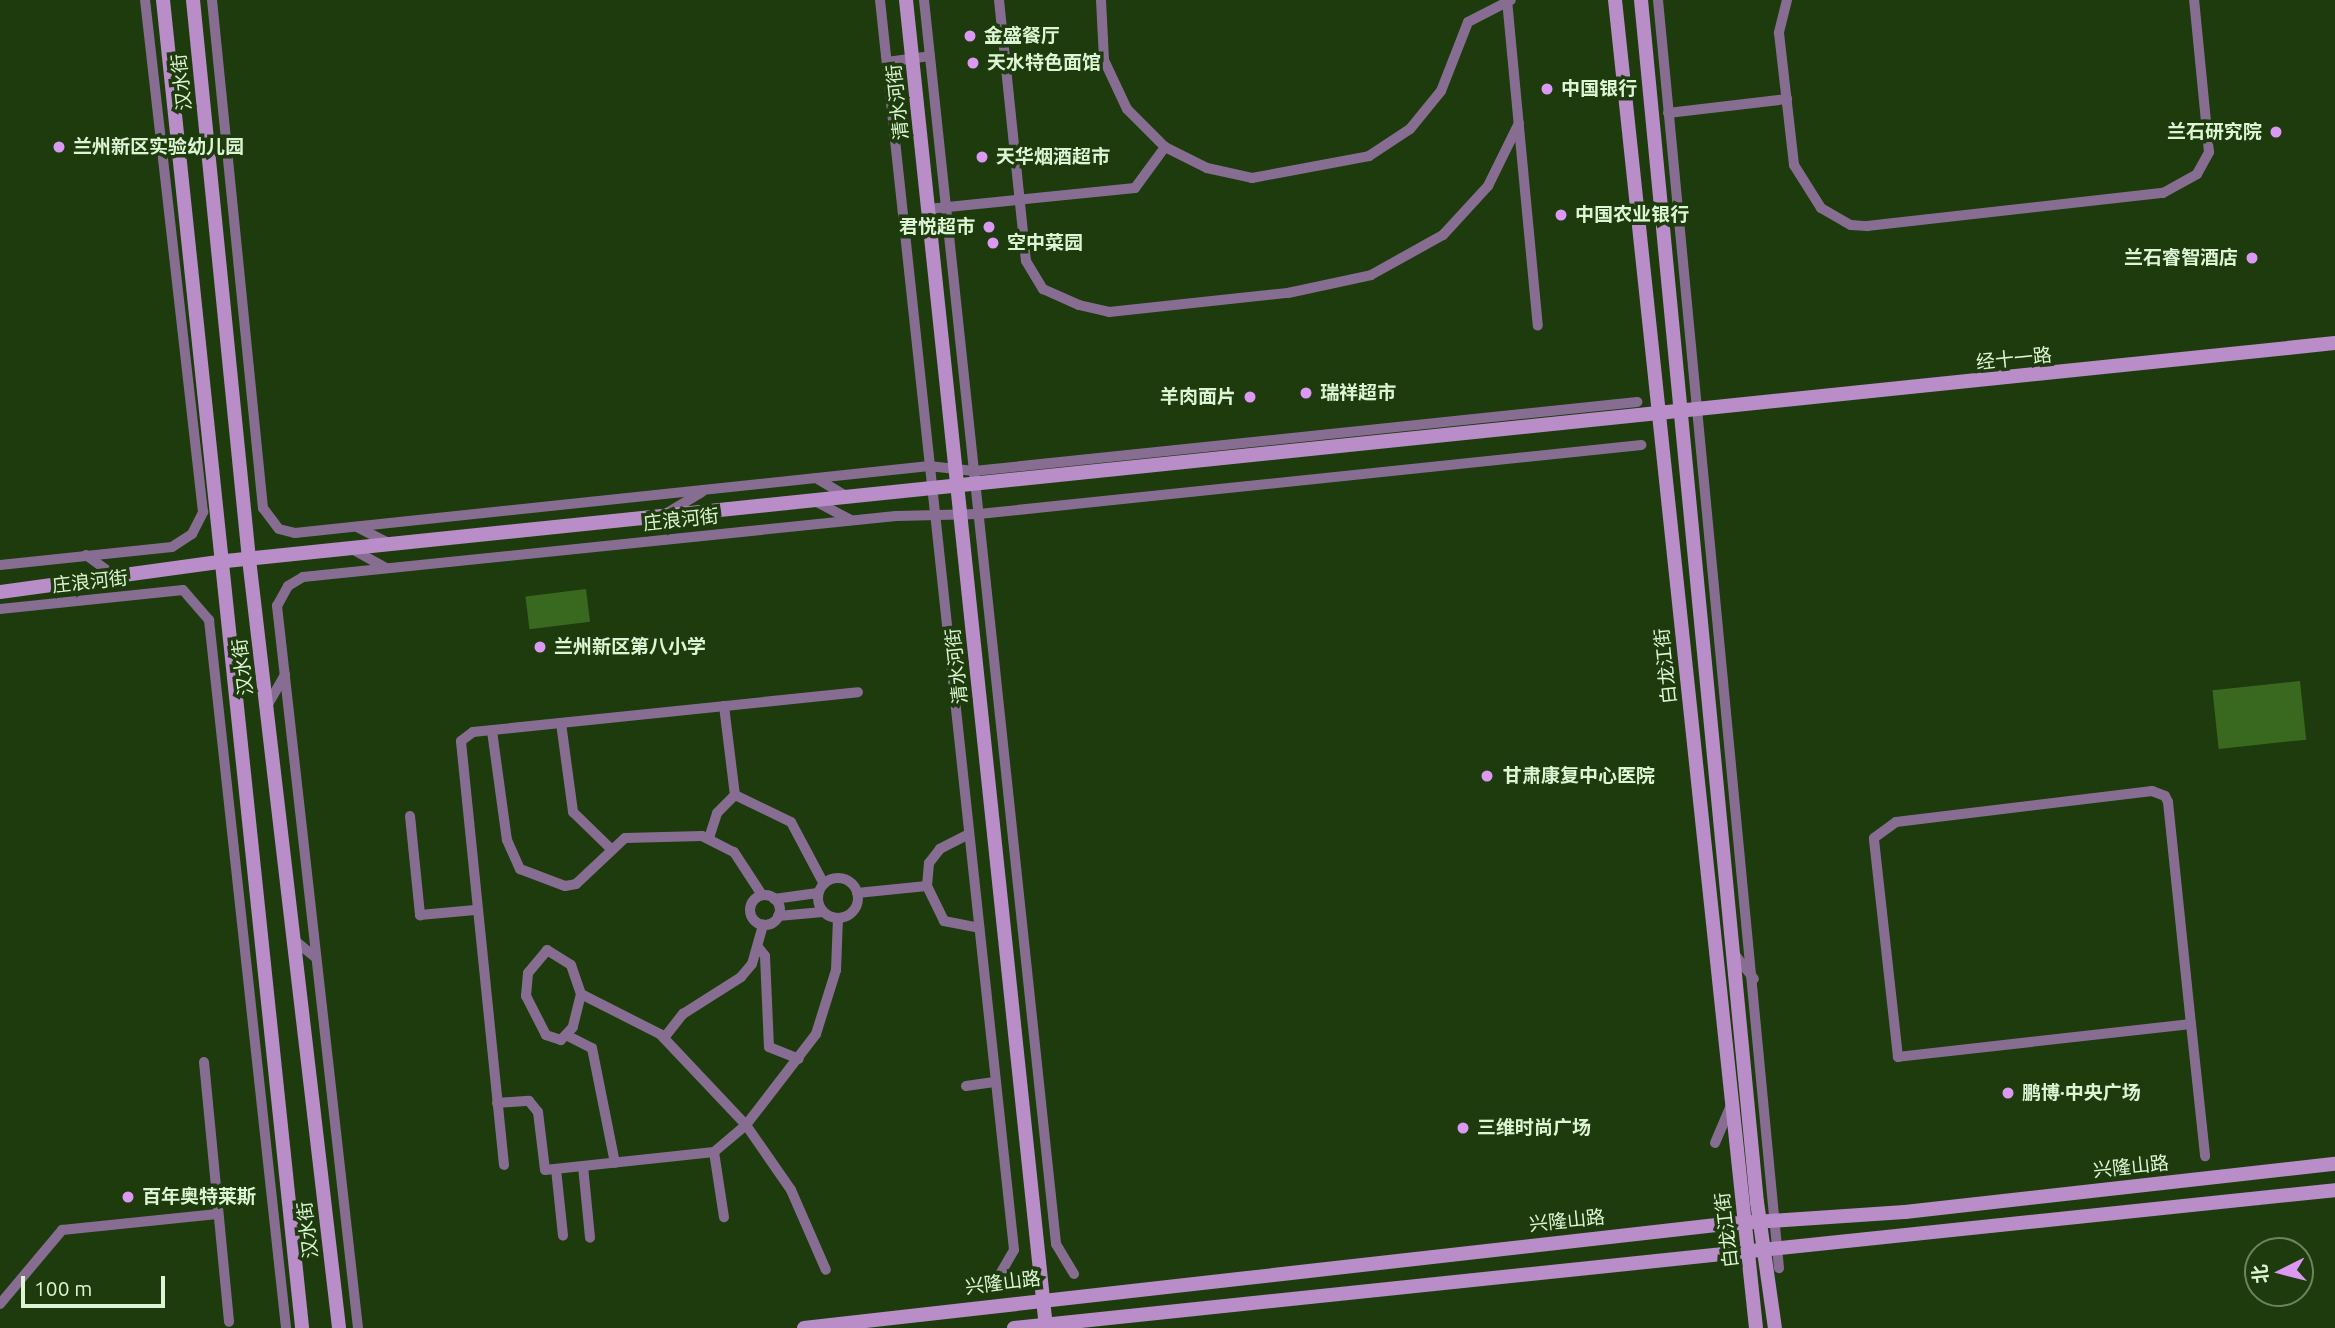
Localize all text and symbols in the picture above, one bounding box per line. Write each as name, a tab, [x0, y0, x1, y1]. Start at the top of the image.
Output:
place label: 金盛餐厅	[984, 25, 1060, 47]
marker: 金盛餐厅	[962, 28, 978, 44]
street label: 汉水街	[168, 52, 196, 112]
place label: 天水特色面馆	[987, 52, 1101, 74]
marker: 天水特色面馆	[965, 55, 981, 71]
street label: 清水河街	[883, 63, 913, 141]
place label: 中国银行	[1561, 78, 1637, 100]
marker: 中国银行	[1539, 81, 1555, 97]
place label: 兰石研究院	[2167, 121, 2262, 143]
marker: 兰石研究院	[2268, 124, 2284, 140]
place label: 兰州新区实验幼儿园	[73, 136, 244, 158]
marker: 兰州新区实验幼儿园	[51, 139, 67, 155]
place label: 天华烟酒超市	[996, 146, 1110, 168]
marker: 天华烟酒超市	[974, 149, 990, 165]
place label: 中国农业银行	[1575, 204, 1689, 226]
marker: 中国农业银行	[1553, 207, 1569, 223]
place label: 君悦超市	[899, 216, 975, 238]
marker: 君悦超市	[981, 219, 997, 235]
place label: 空中菜园	[1007, 232, 1083, 254]
marker: 空中菜园	[985, 235, 1001, 251]
place label: 兰石睿智酒店	[2124, 247, 2238, 269]
marker: 兰石睿智酒店	[2244, 250, 2260, 266]
street label: 经十一路	[1975, 344, 2053, 374]
place label: 瑞祥超市	[1320, 382, 1396, 404]
marker: 瑞祥超市	[1298, 385, 1314, 401]
place label: 羊肉面片	[1160, 386, 1236, 408]
marker: 羊肉面片	[1242, 389, 1258, 405]
street label: 庄浪河街	[642, 505, 720, 535]
street label: 庄浪河街	[51, 567, 129, 597]
street label: 清水河街	[942, 627, 972, 705]
street label: 白龙江街	[1651, 627, 1681, 705]
place label: 兰州新区第八小学	[554, 636, 706, 658]
street label: 汉水街	[228, 637, 258, 697]
marker: 兰州新区第八小学	[532, 639, 548, 655]
place label: 甘肃康复中心医院	[1503, 765, 1655, 787]
marker: 甘肃康复中心医院	[1477, 766, 1497, 786]
place label: 鹏博·中央广场	[2022, 1082, 2141, 1104]
marker: 鹏博·中央广场	[2000, 1085, 2016, 1101]
place label: 三维时尚广场	[1477, 1117, 1591, 1139]
marker: 三维时尚广场	[1455, 1120, 1471, 1136]
street label: 兴隆山路	[2092, 1152, 2170, 1182]
place label: 百年奥特莱斯	[142, 1186, 256, 1208]
marker: 百年奥特莱斯	[120, 1189, 136, 1205]
street label: 白龙江街	[1711, 1191, 1743, 1269]
street label: 汉水街	[293, 1200, 323, 1260]
street label: 兴隆山路	[1528, 1206, 1606, 1236]
north arrow	[2244, 1237, 2314, 1307]
scale bar	[24, 1262, 168, 1306]
text: 北	[2248, 1263, 2272, 1285]
street label: 兴隆山路	[964, 1267, 1042, 1299]
text: 100 m	[34, 1276, 92, 1300]

